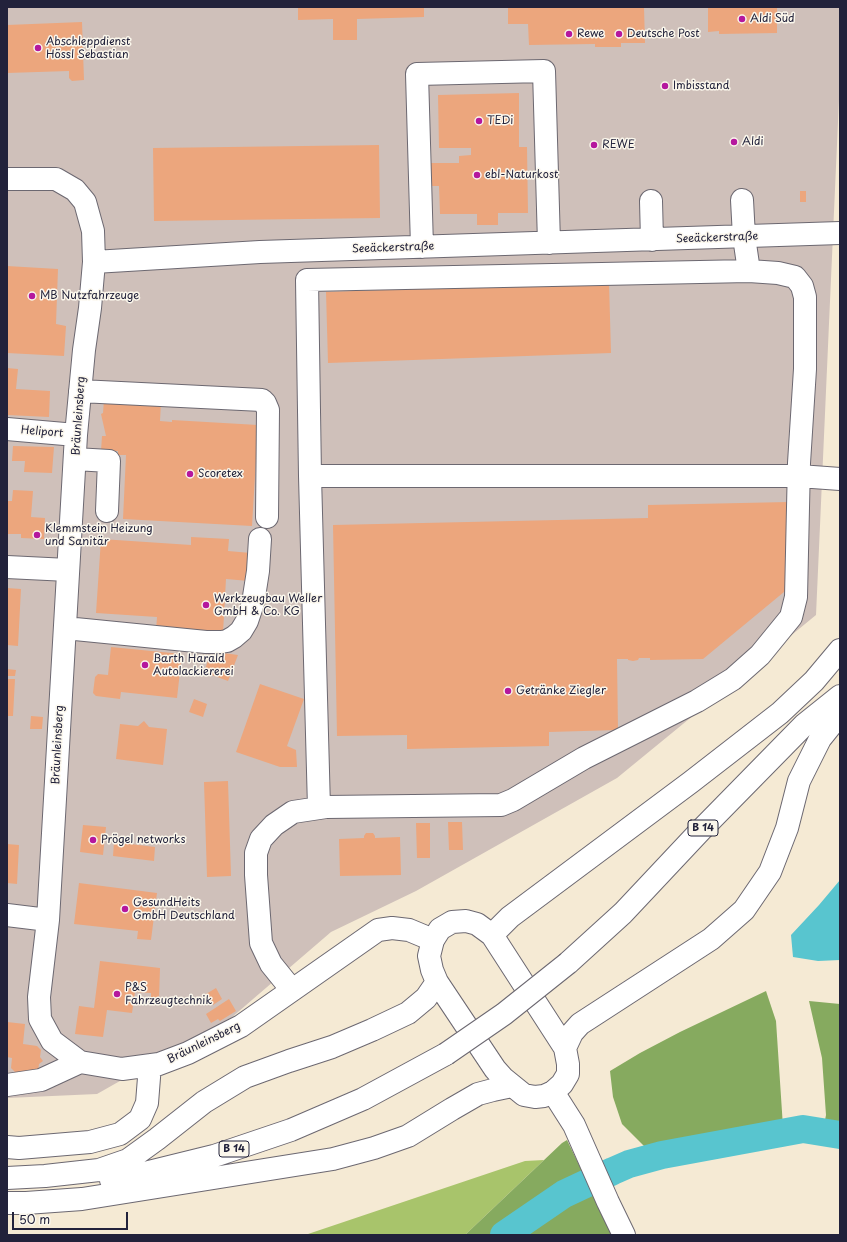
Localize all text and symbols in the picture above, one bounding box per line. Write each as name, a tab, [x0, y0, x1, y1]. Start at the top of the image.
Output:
place label: Aldi Süd	[750, 12, 795, 26]
marker: Aldi Süd	[737, 14, 747, 24]
place label: Rewe	[577, 27, 604, 41]
place label: Deutsche Post	[627, 27, 700, 41]
marker: Rewe	[564, 29, 574, 39]
marker: Deutsche Post	[614, 29, 624, 39]
place label: Abschleppdienst Hössl Sebastian	[46, 35, 130, 61]
marker: Abschleppdienst Hössl Sebastian	[33, 43, 43, 53]
place label: Imbisstand	[673, 79, 729, 93]
marker: Imbisstand	[660, 81, 670, 91]
place label: TEDi	[487, 114, 513, 128]
marker: TEDi	[474, 116, 484, 126]
place label: Aldi	[742, 135, 763, 149]
marker: Aldi	[729, 137, 739, 147]
place label: REWE	[602, 138, 635, 152]
marker: REWE	[589, 140, 599, 150]
place label: ebl-Naturkost	[485, 168, 558, 182]
marker: ebl-Naturkost	[472, 170, 482, 180]
street label: Seeäckerstraße	[676, 230, 758, 246]
street label: Seeäckerstraße	[352, 240, 434, 256]
place label: MB Nutzfahrzeuge	[40, 289, 139, 303]
marker: MB Nutzfahrzeuge	[27, 291, 37, 301]
street label: Bräunleinsberg	[70, 376, 88, 456]
street label: Heliport	[20, 424, 64, 440]
place label: Scoretex	[198, 467, 243, 481]
marker: Scoretex	[185, 469, 195, 479]
place label: Klemmstein Heizung und Sanitär	[45, 522, 153, 548]
marker: Klemmstein Heizung und Sanitär	[32, 530, 42, 540]
place label: Werkzeugbau Weller GmbH & Co. KG	[214, 592, 322, 618]
marker: Werkzeugbau Weller GmbH & Co. KG	[201, 600, 211, 610]
place label: Barth Harald Autolackiererei	[153, 652, 234, 678]
marker: Barth Harald Autolackiererei	[140, 660, 150, 670]
place label: Getränke Ziegler	[516, 684, 606, 698]
marker: Getränke Ziegler	[503, 686, 513, 696]
street label: Bräunleinsberg	[49, 705, 67, 785]
road number: B 14	[688, 820, 718, 836]
place label: Prögel networks	[101, 833, 185, 847]
marker: Prögel networks	[88, 835, 98, 845]
place label: GesundHeits GmbH Deutschland	[133, 896, 235, 922]
marker: GesundHeits GmbH Deutschland	[120, 904, 130, 914]
place label: P&S Fahrzeugtechnik	[125, 981, 212, 1007]
marker: P&S Fahrzeugtechnik	[112, 989, 122, 999]
street label: Bräunleinsberg	[165, 1020, 243, 1066]
road number: B 14	[219, 1141, 249, 1157]
scale bar	[14, 1204, 130, 1230]
text: 50 m	[19, 1210, 50, 1228]

